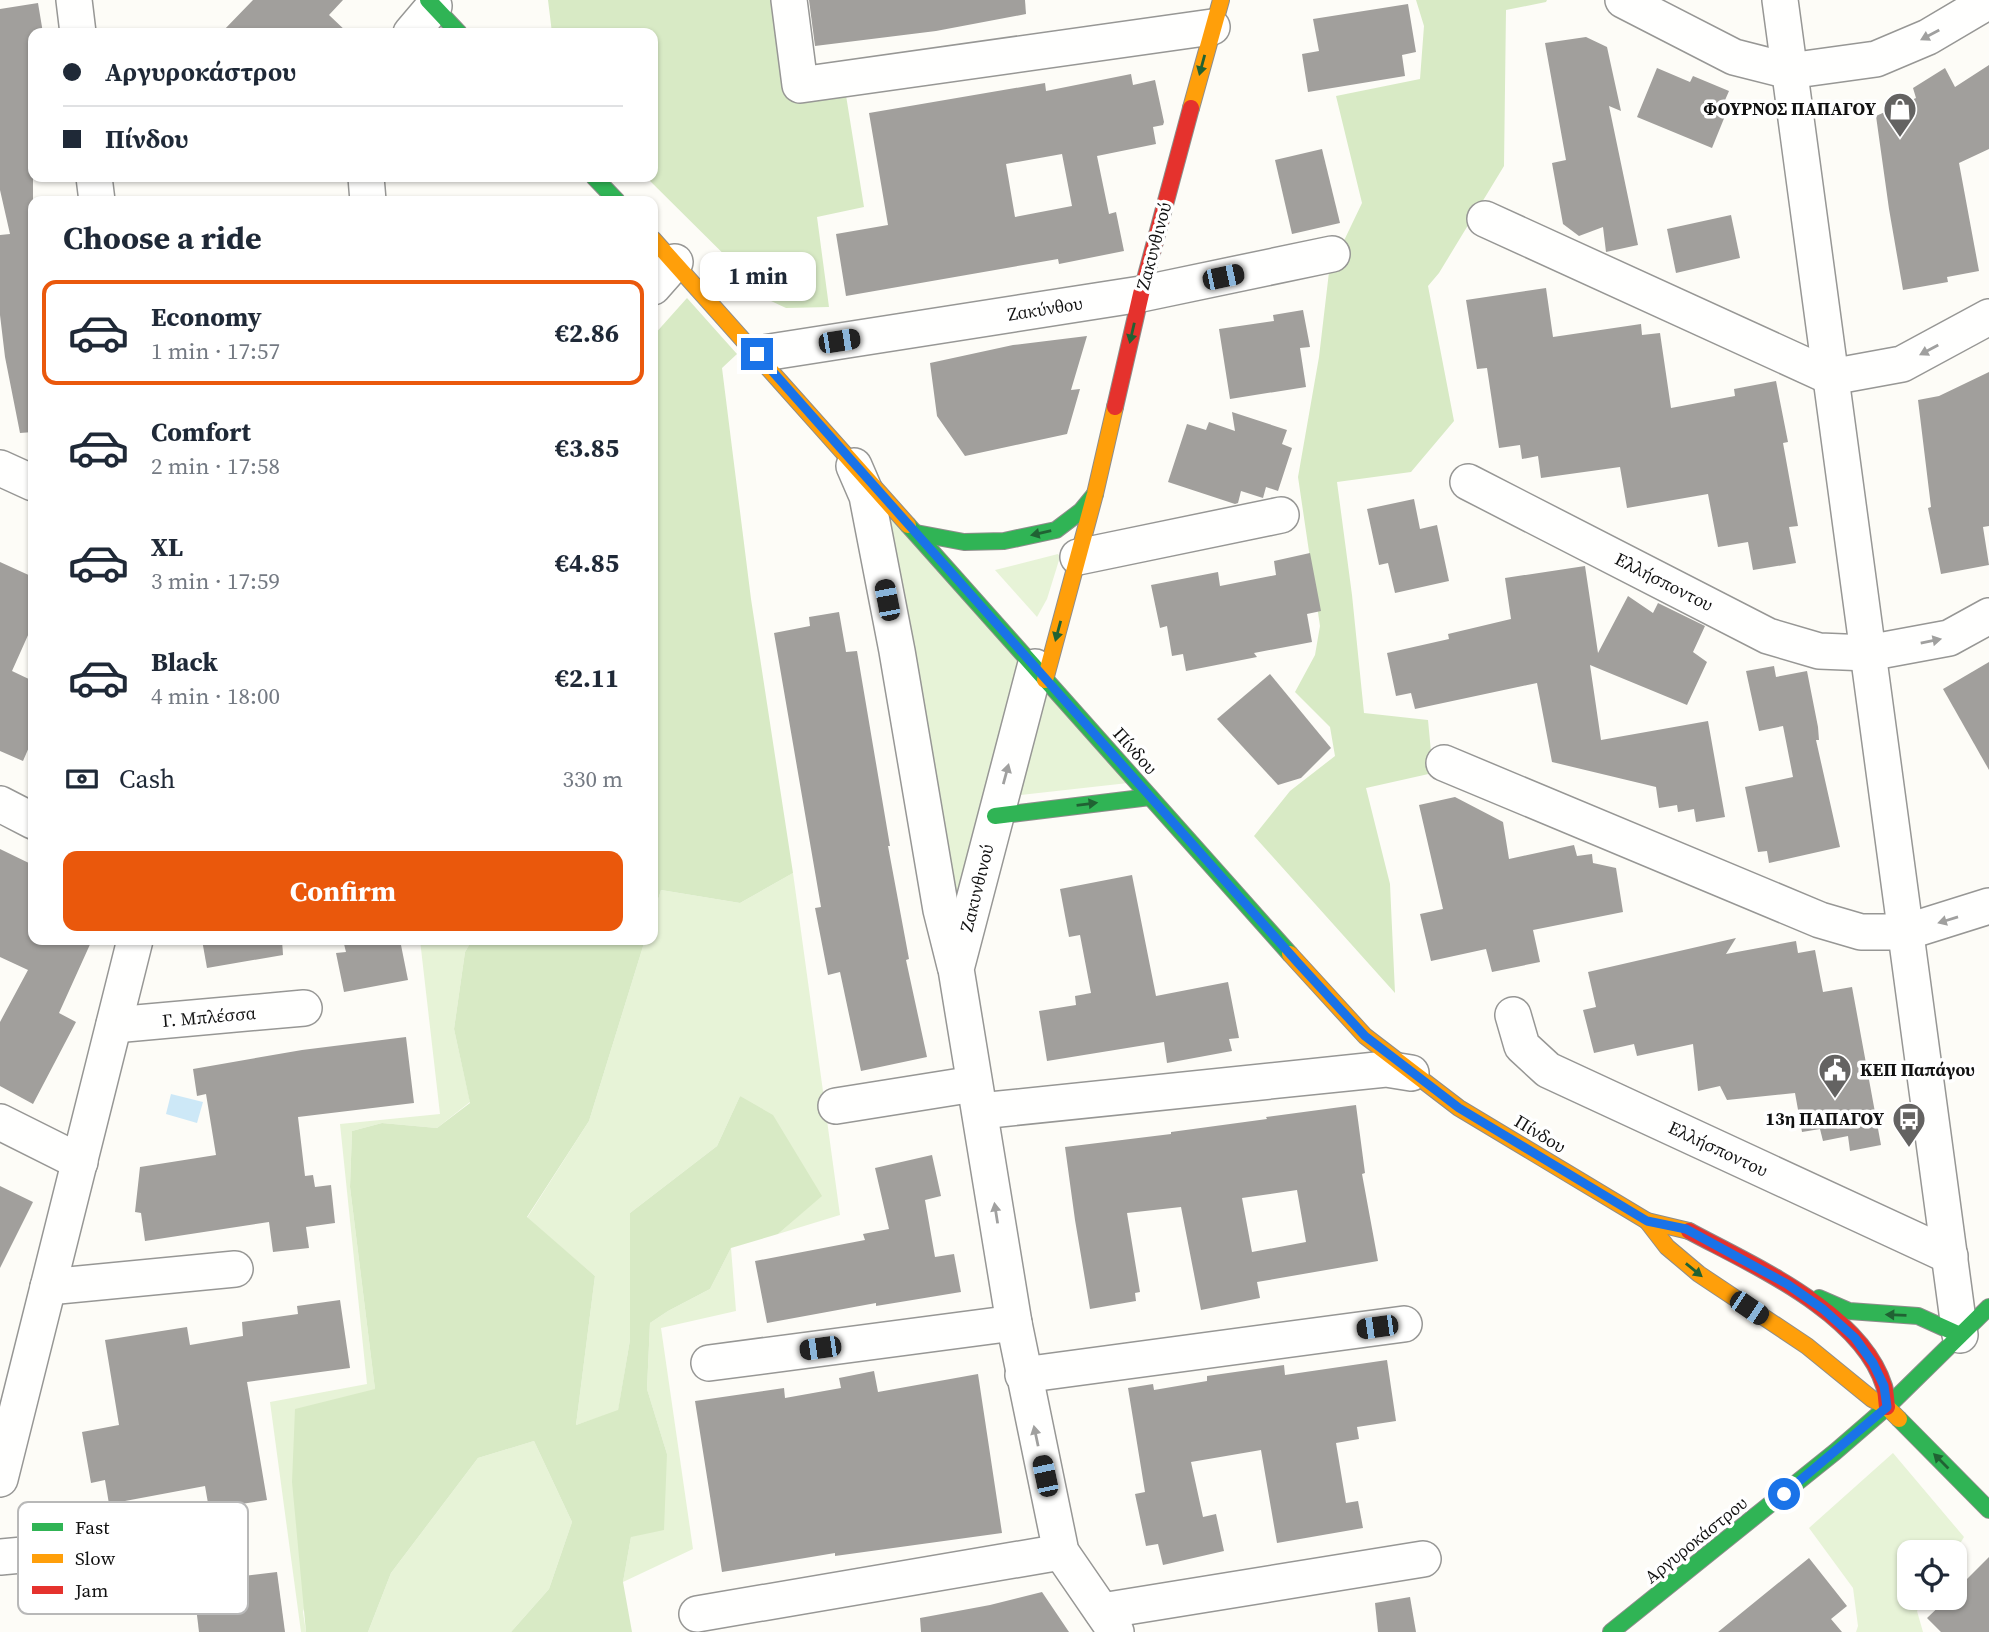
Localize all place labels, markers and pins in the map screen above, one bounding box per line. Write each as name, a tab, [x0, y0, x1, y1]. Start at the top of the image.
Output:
shop icon: ΦΟΥΡΝΟΣ ΠΑΠΑΓΟΥ	[1881, 90, 1919, 139]
place label: ΦΟΥΡΝΟΣ ΠΑΠΑΓΟΥ	[1703, 96, 1877, 121]
public building icon: ΚΕΠ Παπάγου	[1816, 1051, 1854, 1100]
place label: ΚΕΠ Παπάγου	[1860, 1057, 1975, 1082]
bus stop icon: 13η ΠΑΠΑΓΟΥ	[1890, 1100, 1928, 1149]
place label: 13η ΠΑΠΑΓΟΥ	[1765, 1106, 1885, 1131]

